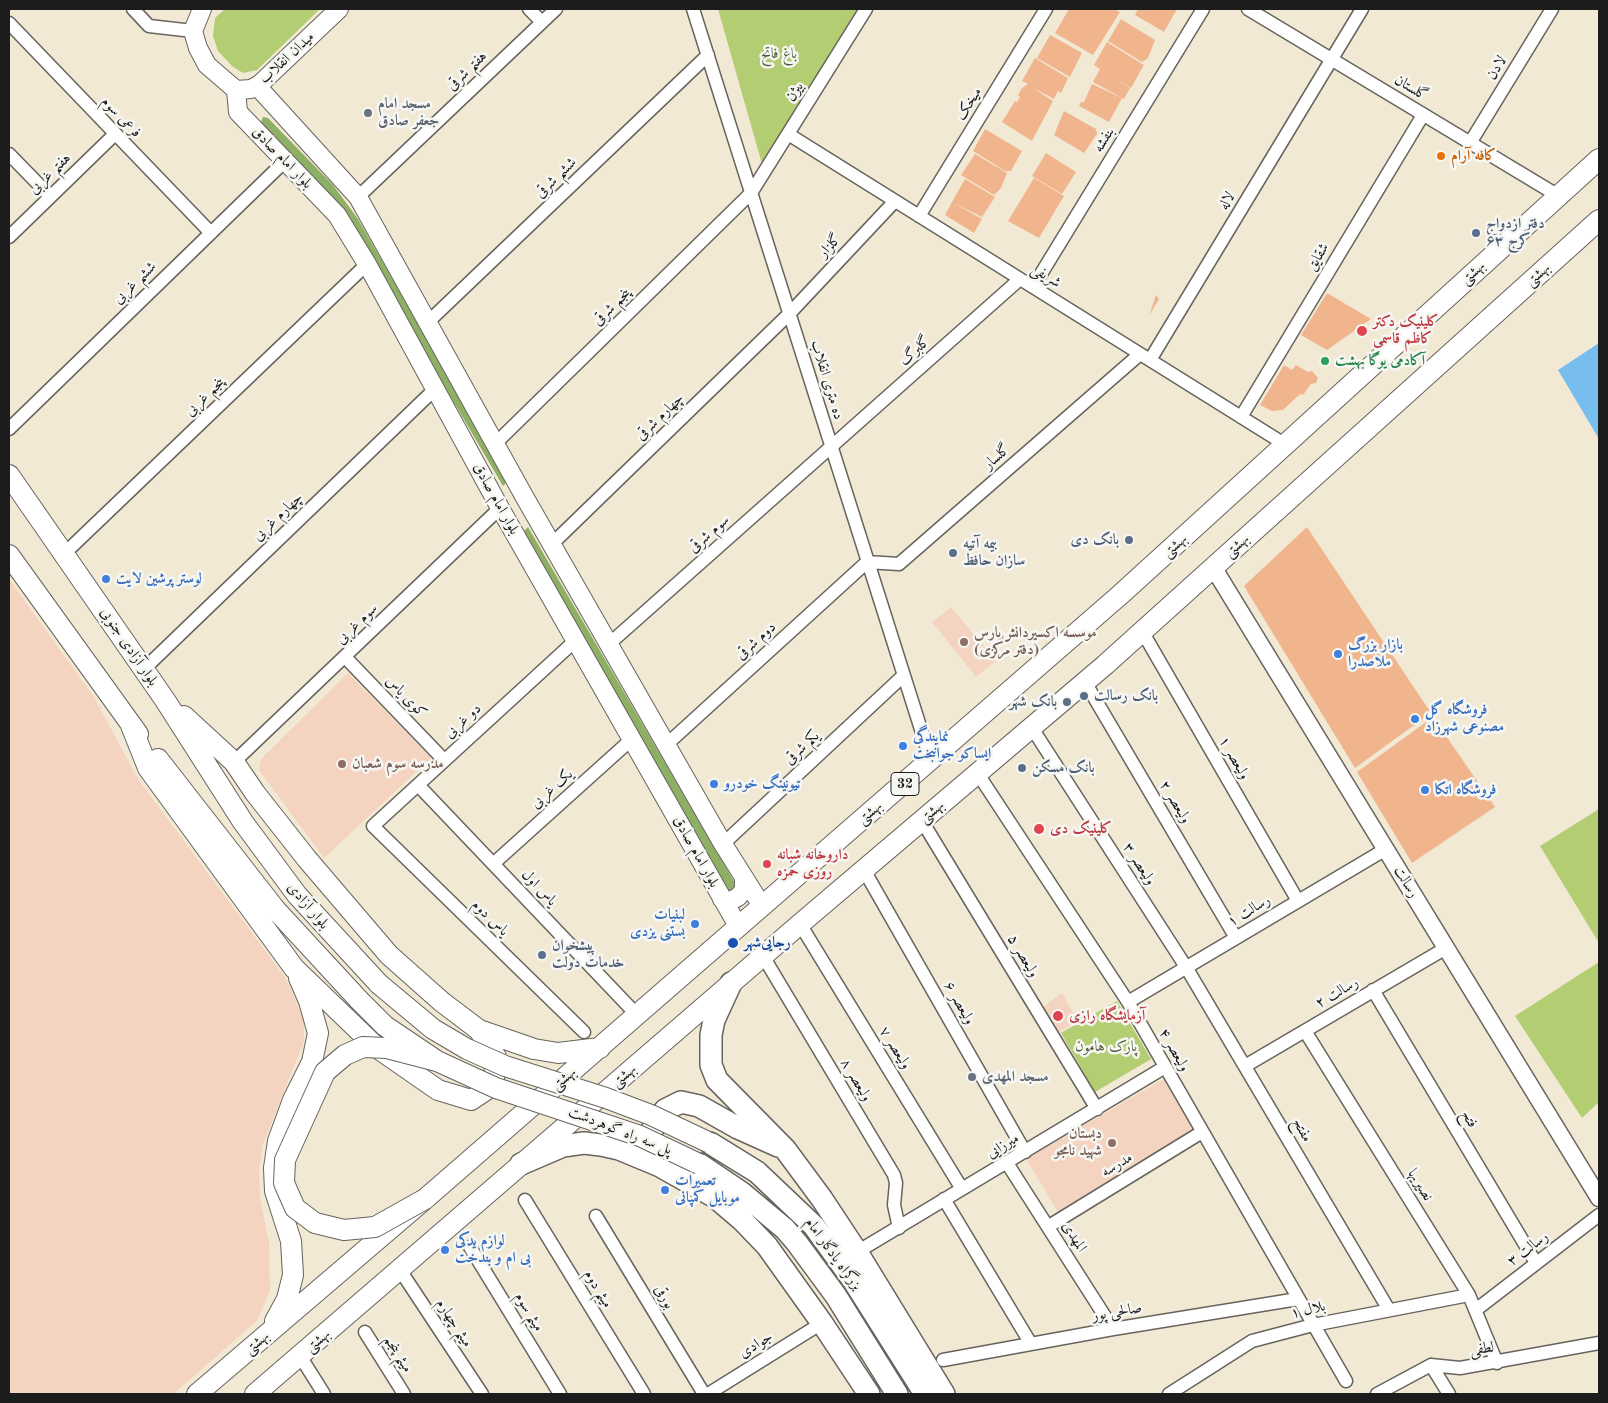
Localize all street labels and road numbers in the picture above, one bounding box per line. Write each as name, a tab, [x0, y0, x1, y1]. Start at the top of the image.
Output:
street label: میدان انقلاب	[256, 28, 318, 88]
street label: هفتم شرقی	[443, 47, 491, 95]
street label: لادن	[1483, 53, 1511, 83]
street label: گلستان	[1391, 71, 1431, 105]
street label: بیژن	[782, 79, 808, 105]
street label: میخک	[952, 84, 986, 124]
street label: فرعی سوم	[97, 93, 145, 141]
street label: بلوار امام صادق	[248, 123, 316, 193]
street label: بنفشه	[1090, 124, 1118, 156]
street label: هفتم غربی	[25, 150, 75, 198]
street label: ششم شرقی	[531, 154, 581, 202]
street label: لاله	[1215, 189, 1239, 213]
street label: گلزار	[815, 230, 845, 262]
street label: شقایق	[1303, 240, 1333, 274]
street label: بهشتى	[1457, 257, 1489, 289]
street label: ششم غربی	[110, 258, 160, 308]
street label: بهشتی	[1522, 259, 1554, 291]
street label: شریفی	[1028, 260, 1064, 292]
street label: پنجم شرقی	[589, 284, 635, 330]
street label: گلبرگ	[896, 332, 934, 370]
street label: ده متری انقلاب	[806, 338, 848, 422]
street label: پنجم غربی	[181, 374, 229, 420]
street label: چهارم شرقی	[632, 390, 688, 444]
street label: گلسار	[980, 440, 1014, 474]
street label: بلوار امام صادق	[469, 460, 523, 538]
street label: چهارم غربی	[249, 489, 307, 545]
street label: سوم شرقی	[685, 511, 733, 557]
street label: بهشتى	[1159, 530, 1191, 562]
street label: بهشتی	[1221, 530, 1253, 562]
street label: سوم غربی	[332, 600, 382, 648]
street label: بلوار آزادی جنوبی	[96, 604, 162, 690]
street label: دوم شرقی	[732, 618, 780, 664]
street label: کوی یاس	[382, 672, 430, 722]
street label: دو غربی	[441, 700, 485, 742]
street label: یکم شرقی	[781, 727, 823, 769]
street label: ولیعصر ۱	[1215, 733, 1253, 783]
street label: یک غربی	[527, 765, 577, 813]
road number: 32	[891, 772, 919, 796]
street label: ولیعصر ۲	[1155, 777, 1195, 827]
street label: بهشتی	[916, 796, 948, 828]
street label: بهشتى	[854, 797, 886, 829]
street label: بلوار امام صادق	[669, 813, 723, 891]
street label: ولیعصر ۳	[1119, 840, 1159, 888]
street label: رسالت	[1390, 863, 1422, 901]
street label: یاس اول	[517, 866, 561, 910]
street label: بلوار آزادی	[283, 879, 333, 933]
street label: رسالت ۱	[1224, 891, 1274, 931]
street label: یاس دوم	[468, 896, 512, 940]
street label: ولیعصر ۵	[1003, 931, 1043, 981]
street label: رسالت ۲	[1312, 974, 1362, 1012]
street label: ولیعصر ۶	[940, 978, 978, 1028]
street label: ولیعصر ۷	[875, 1023, 915, 1073]
street label: ولیعصر ۴	[1155, 1025, 1193, 1075]
street label: ولیعصر ۸	[836, 1055, 876, 1105]
street label: بهشتی	[608, 1060, 640, 1092]
street label: بهشتى	[548, 1063, 580, 1095]
street label: پل سه راه گوهردشت	[566, 1103, 674, 1159]
street label: فتح	[1457, 1107, 1481, 1131]
street label: مفتح	[1288, 1115, 1316, 1145]
street label: میرزایی	[984, 1129, 1022, 1163]
street label: مدرسه	[1098, 1149, 1136, 1181]
street label: نصیریها	[1403, 1166, 1437, 1204]
street label: بزرگراه یادگار امام	[801, 1214, 865, 1294]
street label: المهدی	[1058, 1218, 1090, 1256]
street label: رسالت ۳	[1504, 1228, 1552, 1270]
street label: میثم دوم	[580, 1267, 616, 1311]
street label: بورقی	[650, 1282, 678, 1312]
street label: میثم سوم	[510, 1289, 548, 1335]
street label: میثم چهارم	[432, 1295, 476, 1351]
street label: بلال ۱	[1289, 1297, 1327, 1323]
street label: صالحی پور	[1091, 1299, 1143, 1325]
street label: بهشتی	[302, 1325, 334, 1357]
street label: بهشتى	[241, 1327, 273, 1359]
street label: جوادی	[736, 1328, 776, 1362]
street label: میثم پنجم	[380, 1332, 416, 1376]
street label: لطفی	[1469, 1338, 1495, 1360]

